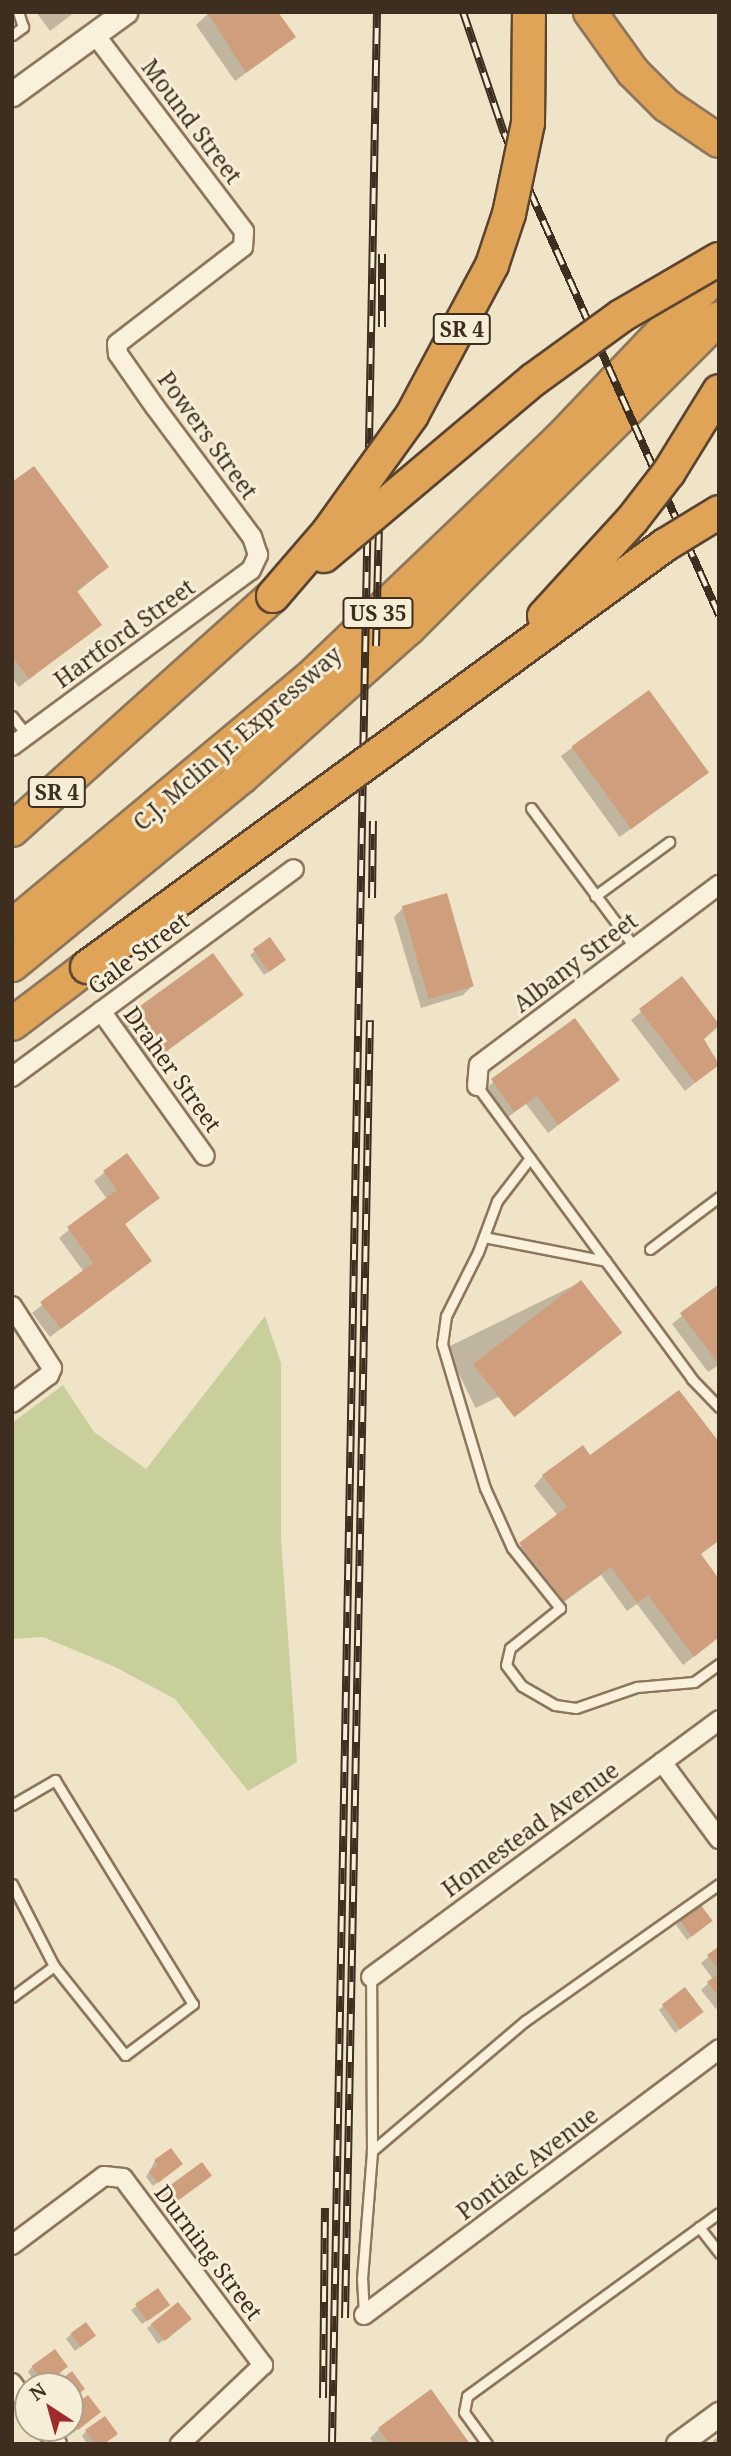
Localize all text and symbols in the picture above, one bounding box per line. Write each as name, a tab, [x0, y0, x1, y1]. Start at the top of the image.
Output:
street label: Mound Street	[136, 53, 248, 189]
road number: SR 4	[432, 312, 492, 346]
street label: Powers Street	[153, 366, 263, 504]
street label: Hartford Street	[48, 573, 200, 693]
road number: US 35	[341, 596, 415, 630]
street label: C.J. Mclin Jr. Expressway	[127, 640, 347, 836]
road number: SR 4	[27, 774, 87, 810]
street label: Gale Street	[82, 906, 194, 1000]
street label: Albany Street	[508, 906, 642, 1018]
street label: Draher Street	[118, 1001, 228, 1137]
street label: Homestead Avenue	[436, 1756, 624, 1902]
street label: Pontiac Avenue	[451, 2101, 603, 2225]
street label: Durning Street	[149, 2179, 269, 2325]
north arrow	[14, 2372, 84, 2442]
text: N	[24, 2377, 52, 2407]

